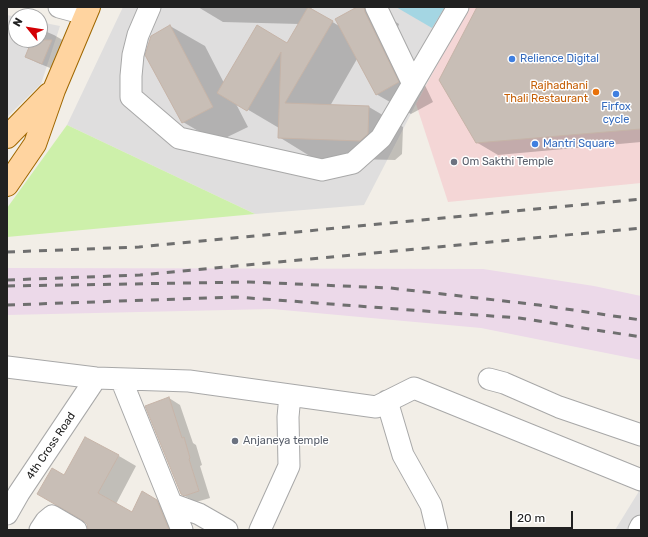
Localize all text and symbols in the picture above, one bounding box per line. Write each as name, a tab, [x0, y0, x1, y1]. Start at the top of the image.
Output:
north arrow	[8, 8, 48, 48]
text: N	[10, 16, 26, 29]
place label: Relience Digital	[520, 52, 599, 66]
marker: Relience Digital	[507, 54, 517, 64]
place label: Rajhadhani Thali Restaurant	[504, 79, 588, 105]
marker: Rajhadhani Thali Restaurant	[591, 87, 601, 97]
marker: Firfox cycle	[611, 89, 621, 99]
place label: Firfox cycle	[601, 100, 631, 126]
place label: Mantri Square	[543, 137, 615, 151]
marker: Mantri Square	[530, 139, 540, 149]
place label: Om Sakthi Temple	[462, 155, 554, 169]
marker: Om Sakthi Temple	[449, 157, 459, 167]
street label: 4th Cross Road	[24, 410, 78, 482]
place label: Anjaneya temple	[243, 434, 329, 448]
marker: Anjaneya temple	[230, 436, 240, 446]
scale bar	[512, 503, 575, 529]
text: 20 m	[517, 511, 545, 525]

